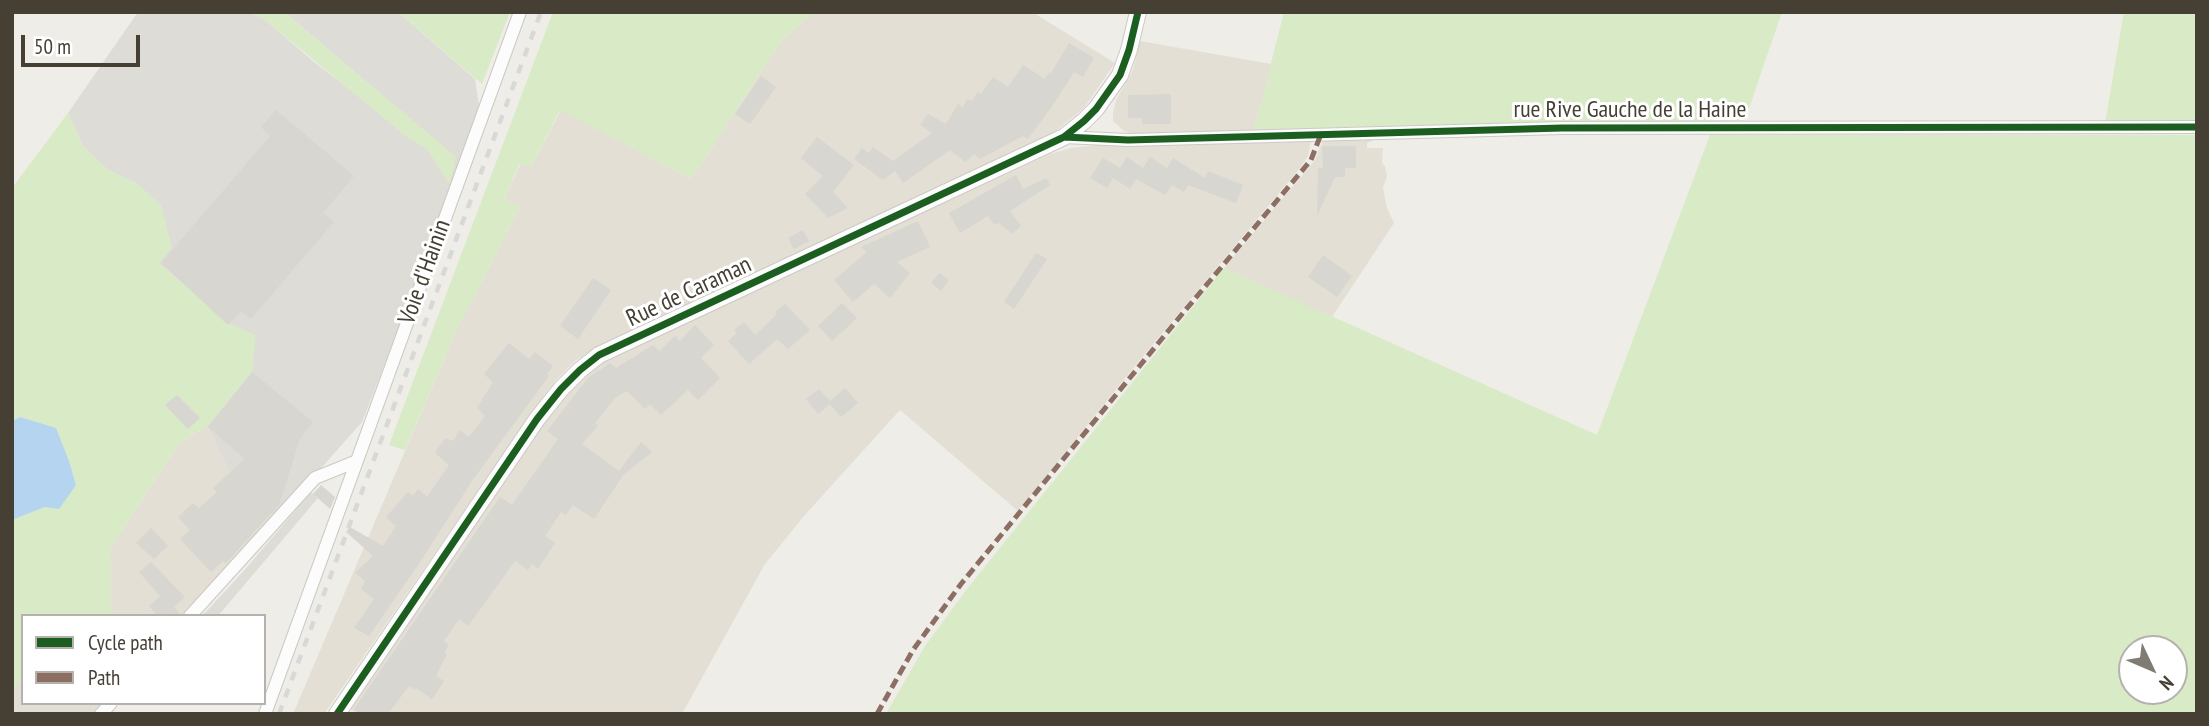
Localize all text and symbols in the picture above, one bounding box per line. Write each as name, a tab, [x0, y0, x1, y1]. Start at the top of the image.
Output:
scale bar	[24, 21, 144, 65]
text: 50 m	[34, 33, 71, 60]
street label: rue Rive Gauche de la Haine	[1514, 96, 1746, 124]
street label: Voie d'Hainin	[393, 216, 457, 328]
street label: Rue de Caraman	[622, 251, 756, 333]
legend	[21, 614, 266, 705]
text: Cycle path	[88, 629, 163, 656]
north arrow	[2118, 635, 2188, 705]
text: Path	[88, 664, 120, 691]
text: N	[2154, 671, 2179, 695]

